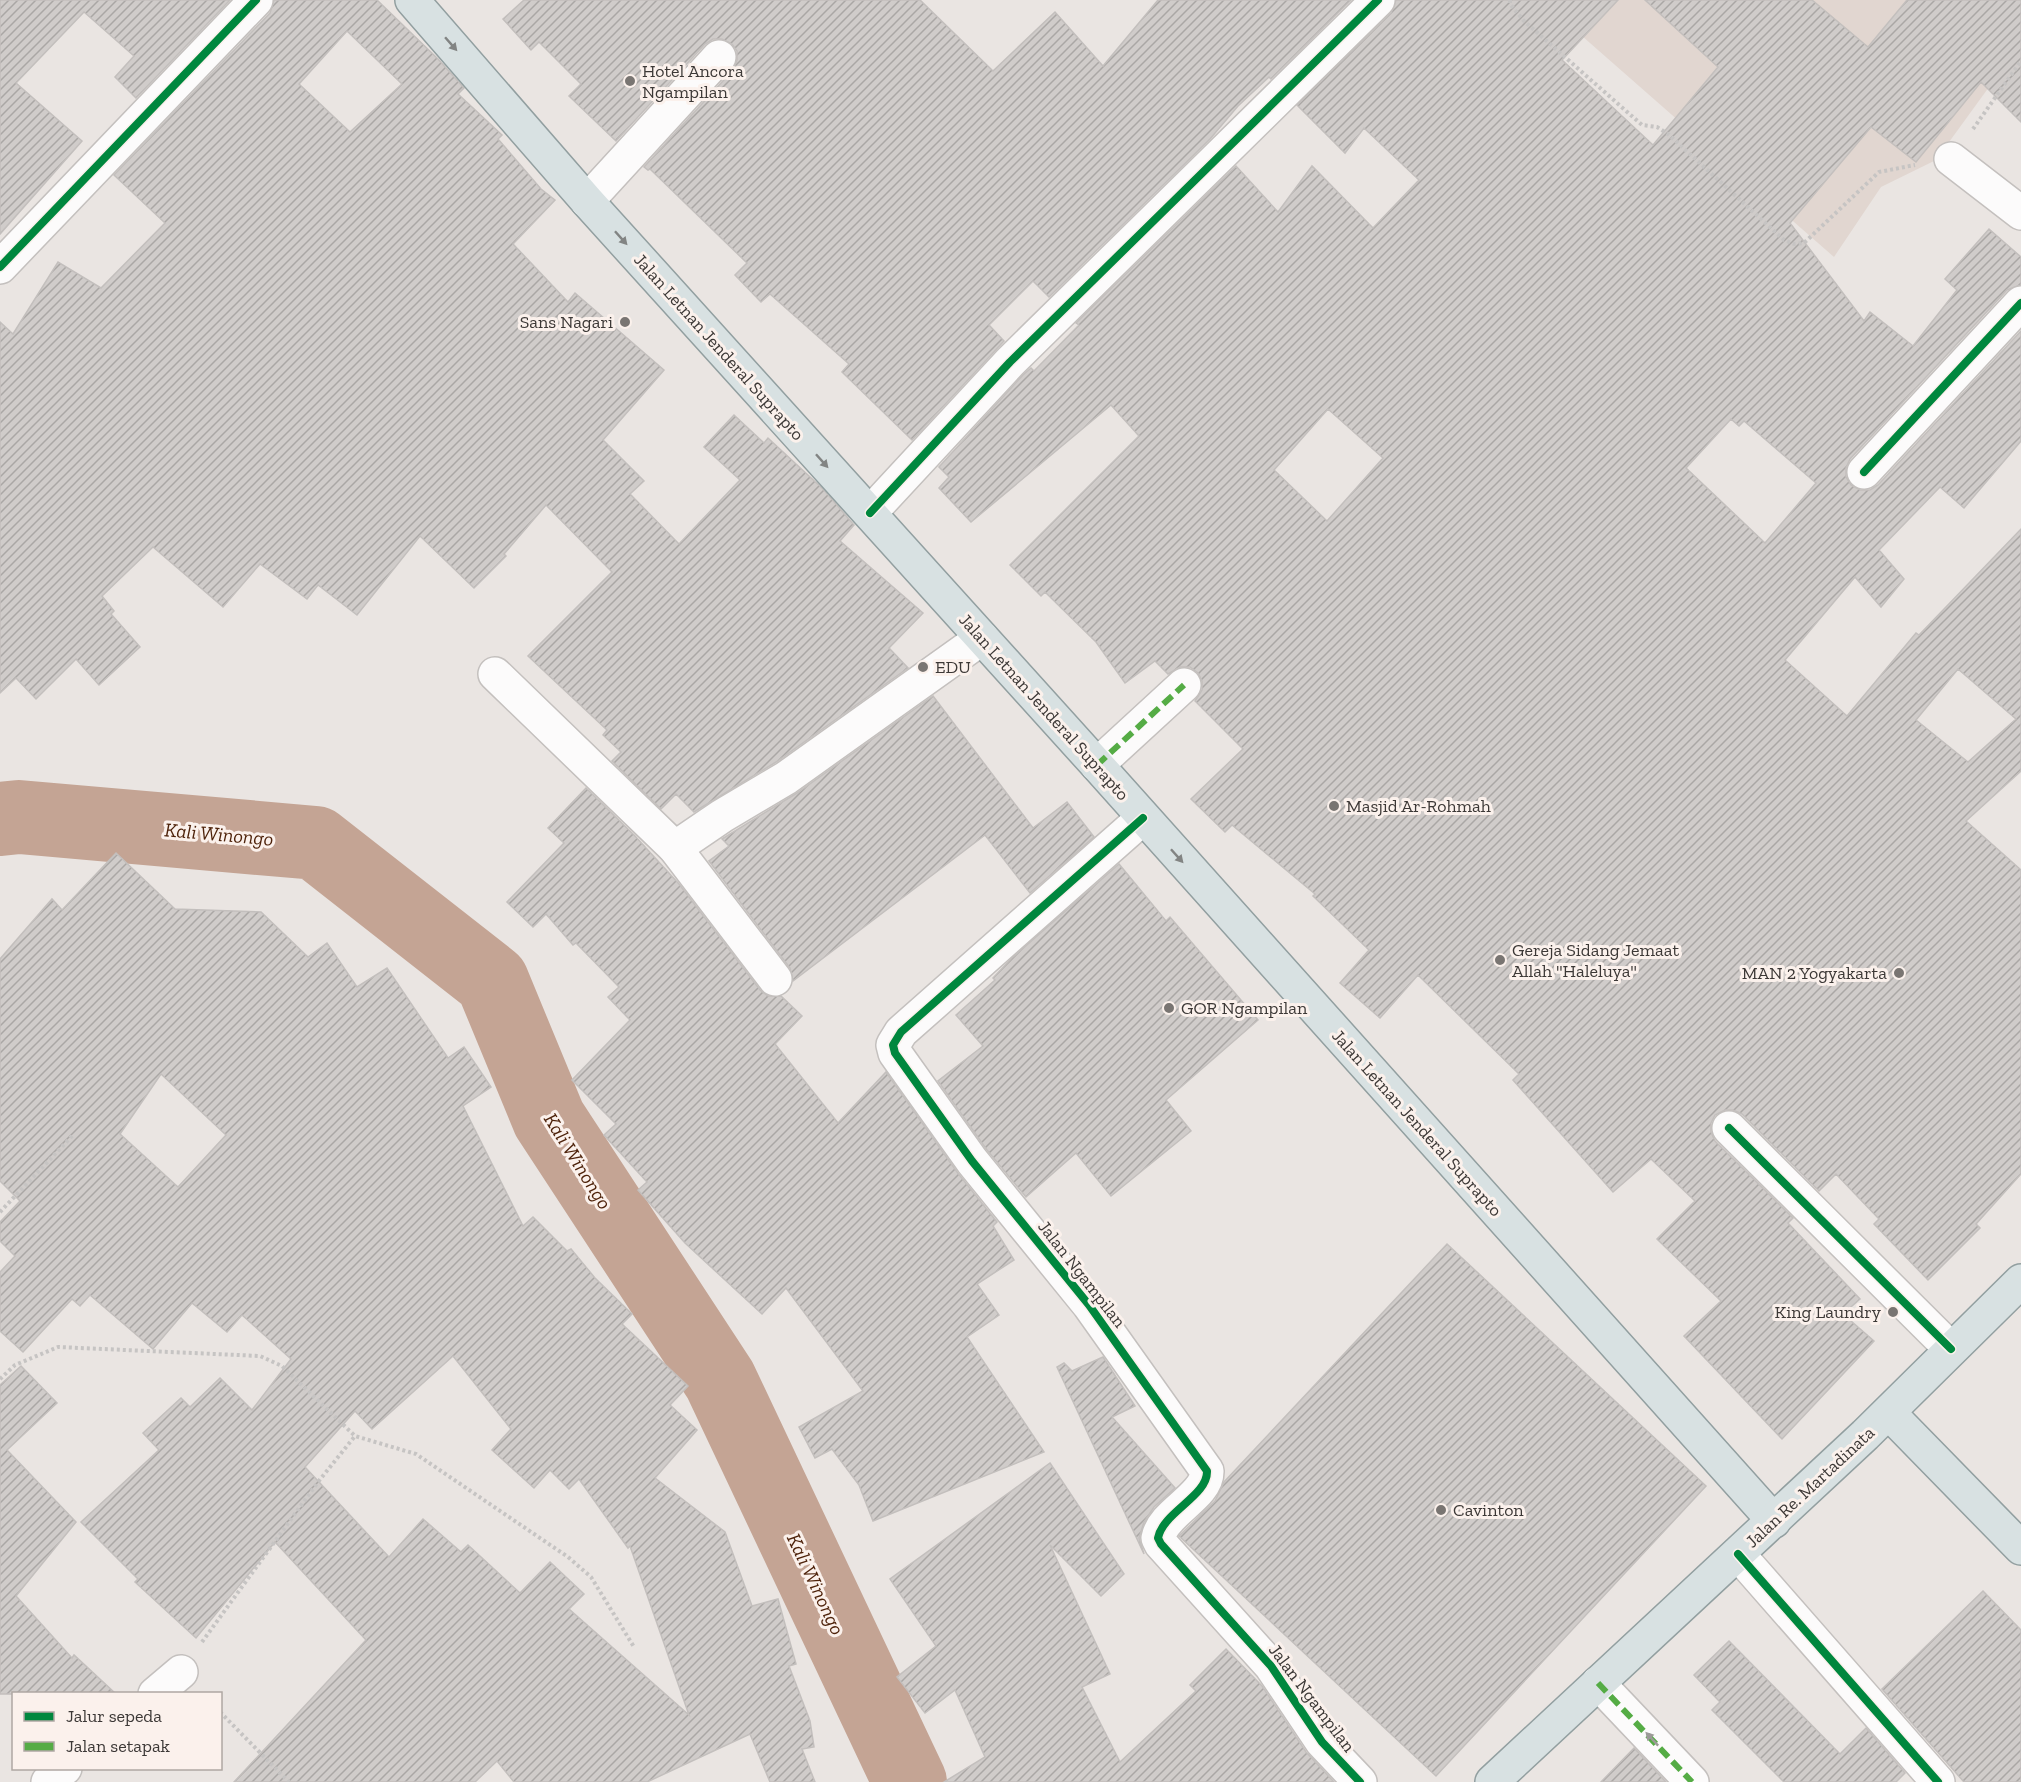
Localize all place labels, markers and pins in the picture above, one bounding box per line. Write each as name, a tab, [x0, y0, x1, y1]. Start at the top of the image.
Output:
place label: Hotel Ancora Ngampilan	[642, 60, 744, 103]
marker: Hotel Ancora Ngampilan	[623, 74, 637, 88]
place label: Sans Nagari	[520, 311, 613, 333]
marker: Sans Nagari	[618, 315, 632, 329]
place label: EDU	[935, 656, 971, 678]
marker: EDU	[916, 660, 930, 674]
place label: Masjid Ar-Rohmah	[1346, 795, 1491, 817]
marker: Masjid Ar-Rohmah	[1327, 799, 1341, 813]
place label: Gereja Sidang Jemaat Allah "Haleluya"	[1512, 939, 1680, 982]
marker: Gereja Sidang Jemaat Allah "Haleluya"	[1493, 953, 1507, 967]
place label: MAN 2 Yogyakarta	[1742, 962, 1887, 984]
marker: MAN 2 Yogyakarta	[1892, 966, 1906, 980]
place label: GOR Ngampilan	[1181, 997, 1308, 1019]
marker: GOR Ngampilan	[1162, 1001, 1176, 1015]
place label: King Laundry	[1775, 1301, 1882, 1323]
marker: King Laundry	[1886, 1305, 1900, 1319]
place label: Cavinton	[1453, 1499, 1524, 1521]
marker: Cavinton	[1434, 1503, 1448, 1517]

